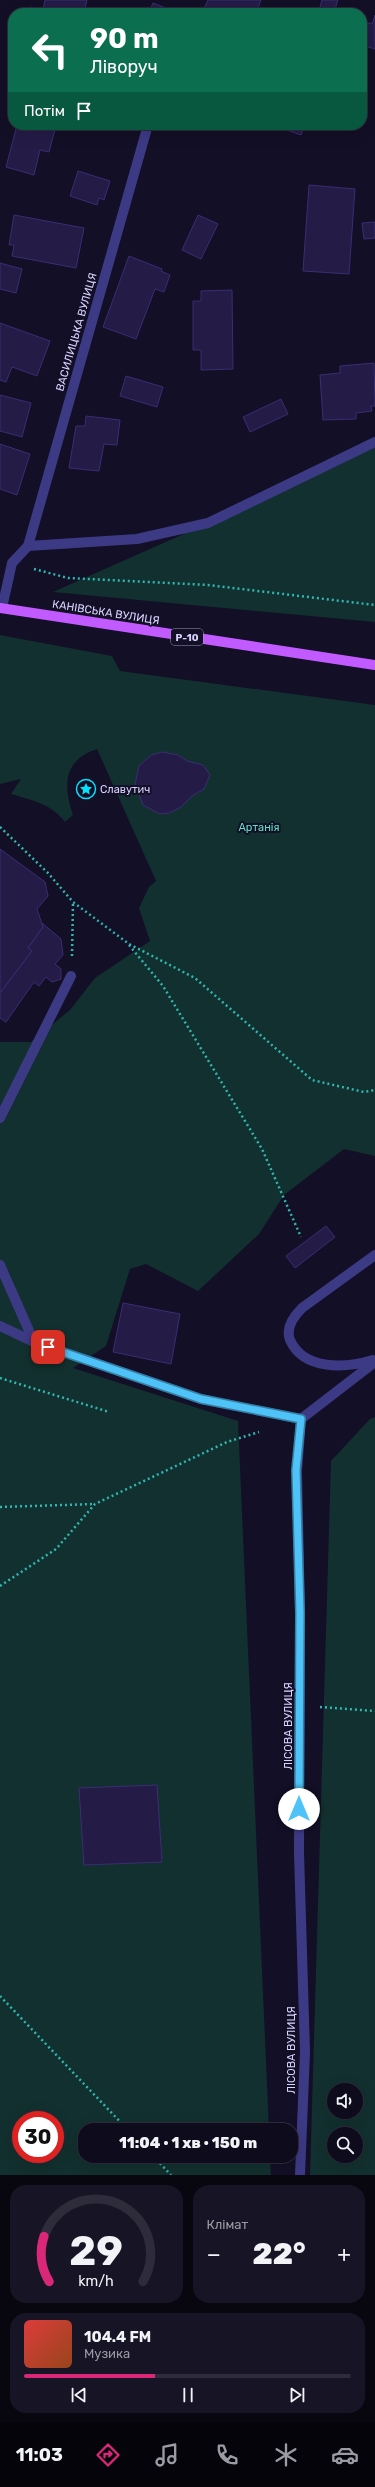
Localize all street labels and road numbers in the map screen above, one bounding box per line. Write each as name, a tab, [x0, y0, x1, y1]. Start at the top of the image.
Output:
street label: ВАСИЛИЦЬКА ВУЛИЦЯ	[53, 271, 100, 393]
street label: КАНІВСЬКА ВУЛИЦЯ	[51, 598, 160, 627]
road number: Р-10	[171, 629, 203, 645]
street label: ЛІСОВА ВУЛИЦЯ	[282, 1682, 295, 1770]
street label: ЛІСОВА ВУЛИЦЯ	[285, 2006, 298, 2094]

